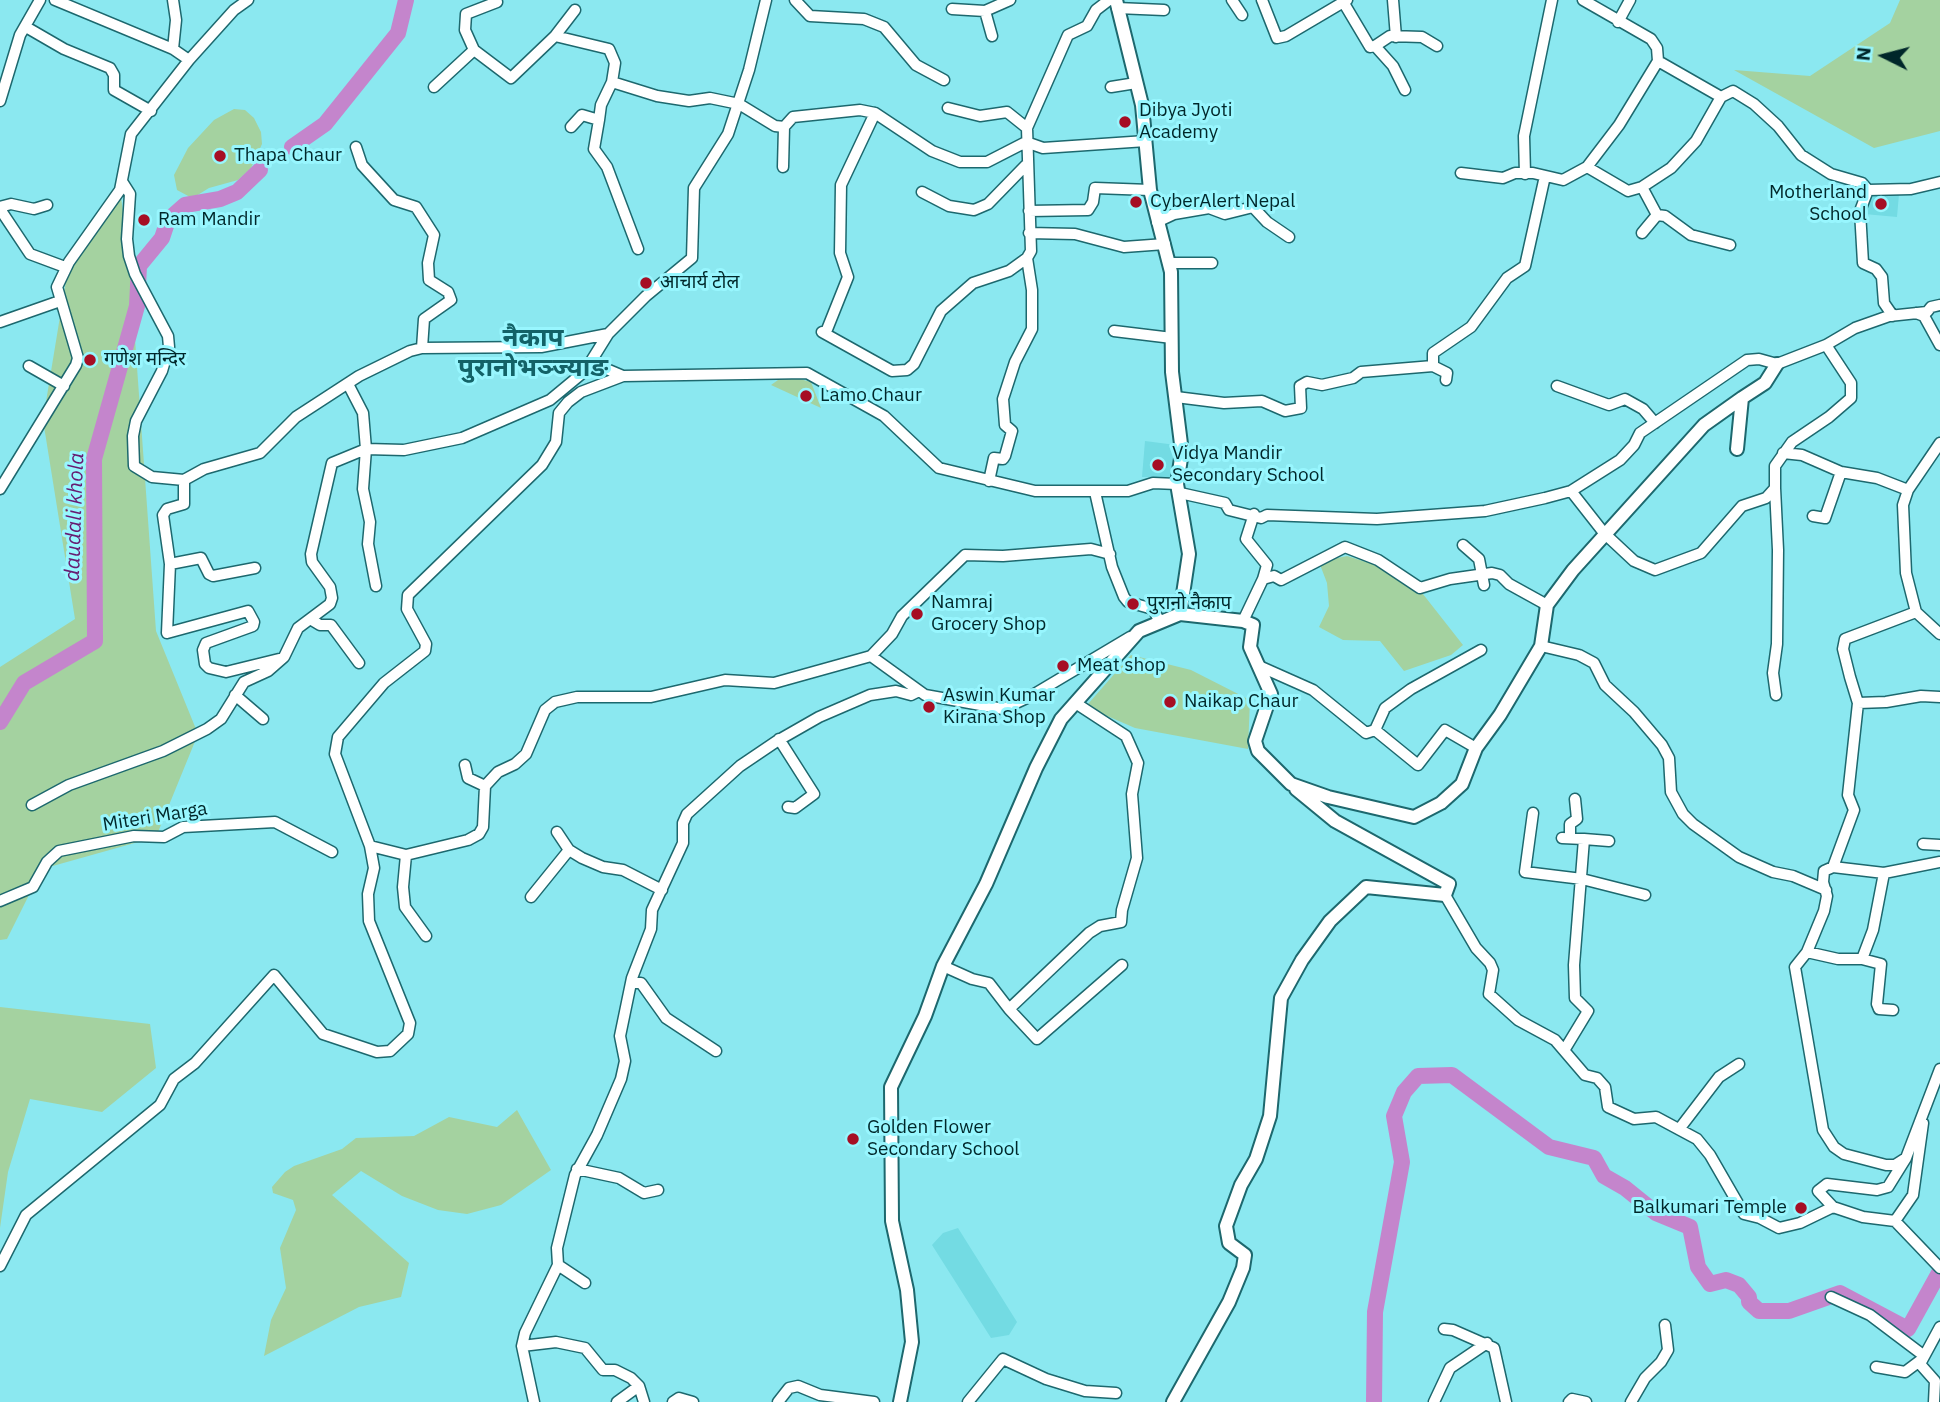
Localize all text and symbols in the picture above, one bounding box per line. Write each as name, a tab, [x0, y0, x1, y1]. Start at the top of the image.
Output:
north arrow	[1849, 21, 1919, 91]
text: N	[1850, 46, 1876, 62]
place label: Dibya Jyoti Academy	[1139, 100, 1232, 144]
marker: Dibya Jyoti Academy	[1117, 114, 1133, 130]
place label: Thapa Chaur	[234, 145, 342, 167]
marker: Thapa Chaur	[212, 148, 228, 164]
place label: Motherland School	[1769, 182, 1867, 226]
place label: CyberAlert Nepal	[1150, 191, 1295, 213]
marker: CyberAlert Nepal	[1128, 194, 1144, 210]
marker: Motherland School	[1873, 196, 1889, 212]
place label: Ram Mandir	[158, 209, 260, 231]
marker: Ram Mandir	[136, 212, 152, 228]
place label: आचार्य टोल	[660, 272, 739, 294]
marker: आचार्य टोल	[638, 275, 654, 291]
district label: नैकाप पुरानोभञ्ज्याङ	[458, 322, 608, 384]
place label: गणेश मन्दिर	[104, 349, 186, 371]
marker: गणेश मन्दिर	[82, 352, 98, 368]
place label: Lamo Chaur	[820, 385, 922, 407]
marker: Lamo Chaur	[798, 388, 814, 404]
place label: Vidya Mandir Secondary School	[1172, 443, 1324, 487]
water label: daudali khola	[60, 452, 90, 582]
marker: Vidya Mandir Secondary School	[1150, 457, 1166, 473]
place label: Namraj Grocery Shop	[931, 592, 1046, 636]
place label: पुरानो नैकाप	[1147, 593, 1231, 615]
marker: पुरानो नैकाप	[1125, 596, 1141, 612]
marker: Namraj Grocery Shop	[909, 606, 925, 622]
place label: Meat shop	[1077, 655, 1166, 677]
marker: Meat shop	[1055, 658, 1071, 674]
place label: Aswin Kumar Kirana Shop	[943, 685, 1055, 729]
place label: Naikap Chaur	[1184, 691, 1298, 713]
marker: Naikap Chaur	[1162, 694, 1178, 710]
marker: Aswin Kumar Kirana Shop	[921, 699, 937, 715]
street label: Miteri Marga	[101, 797, 209, 837]
place label: Golden Flower Secondary School	[867, 1117, 1019, 1161]
marker: Golden Flower Secondary School	[845, 1131, 861, 1147]
place label: Balkumari Temple	[1632, 1197, 1787, 1219]
marker: Balkumari Temple	[1793, 1200, 1809, 1216]

